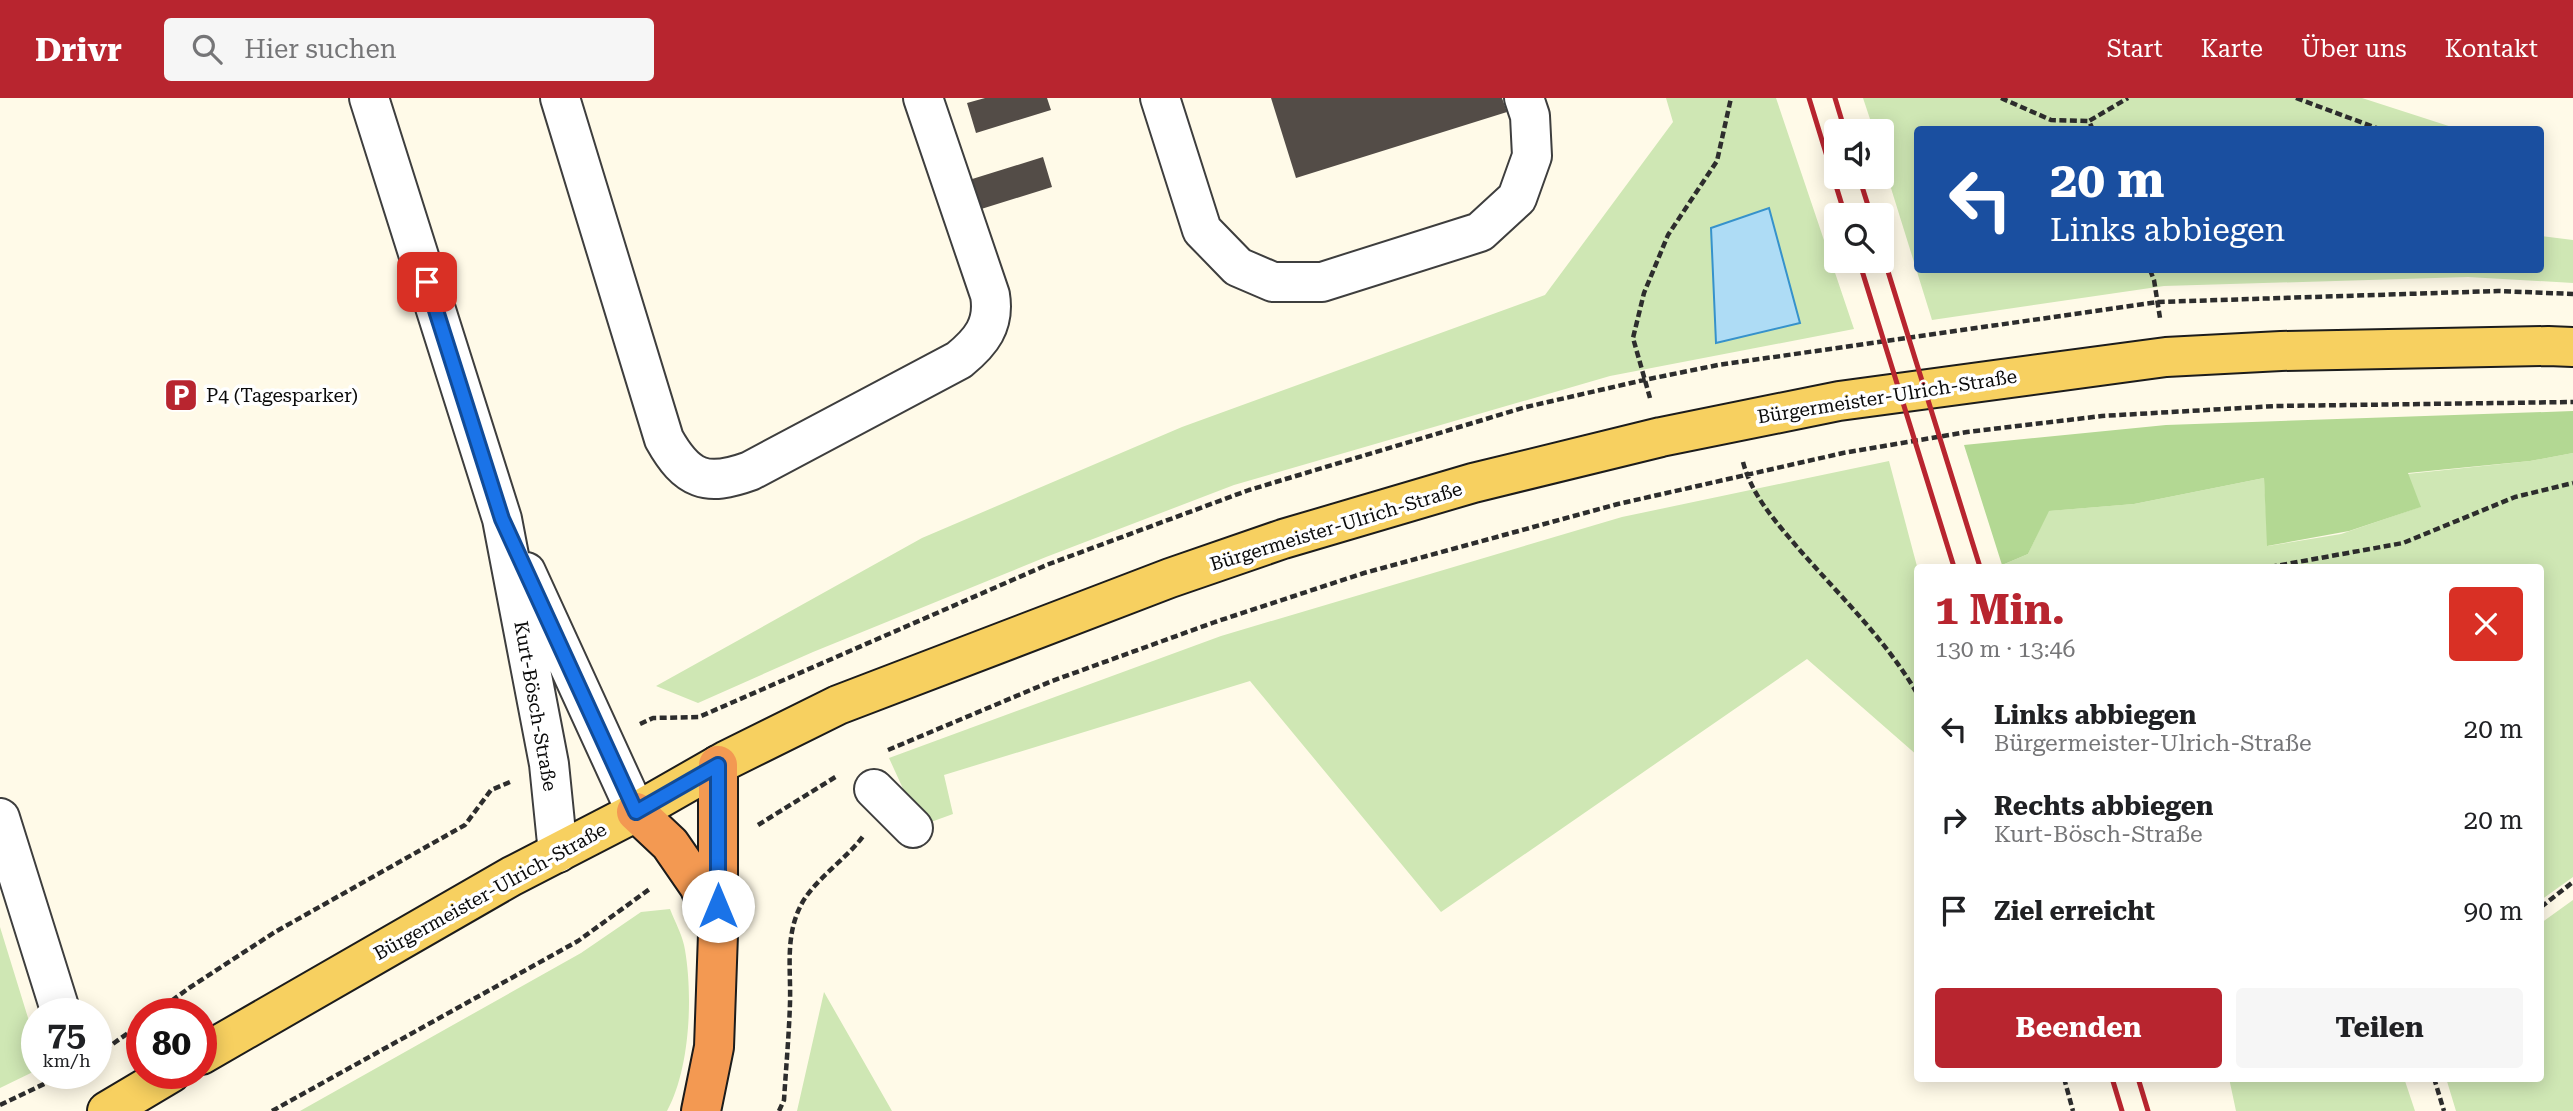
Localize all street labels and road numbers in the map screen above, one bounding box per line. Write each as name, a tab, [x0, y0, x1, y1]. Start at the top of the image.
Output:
street label: Bürgermeister-Ulrich-Straße	[1756, 365, 2019, 428]
street label: Bürgermeister-Ulrich-Straße	[1207, 477, 1465, 576]
street label: Kurt-Bösch-Straße	[509, 619, 562, 793]
street label: Bürgermeister-Ulrich-Straße	[370, 818, 611, 965]

